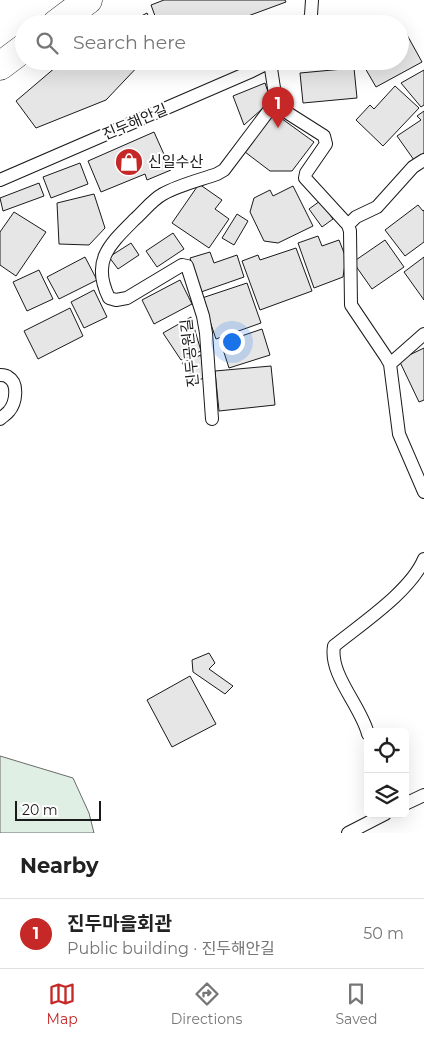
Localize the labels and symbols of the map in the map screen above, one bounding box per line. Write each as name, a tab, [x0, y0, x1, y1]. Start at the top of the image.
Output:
pin: 1	[262, 87, 294, 128]
street label: 진두해안길	[99, 99, 170, 144]
shop icon: 신일수산	[114, 147, 144, 177]
place label: 신일수산	[148, 152, 203, 171]
street label: 진두공원길	[176, 318, 203, 388]
your location	[219, 329, 245, 355]
scale bar	[15, 798, 101, 821]

